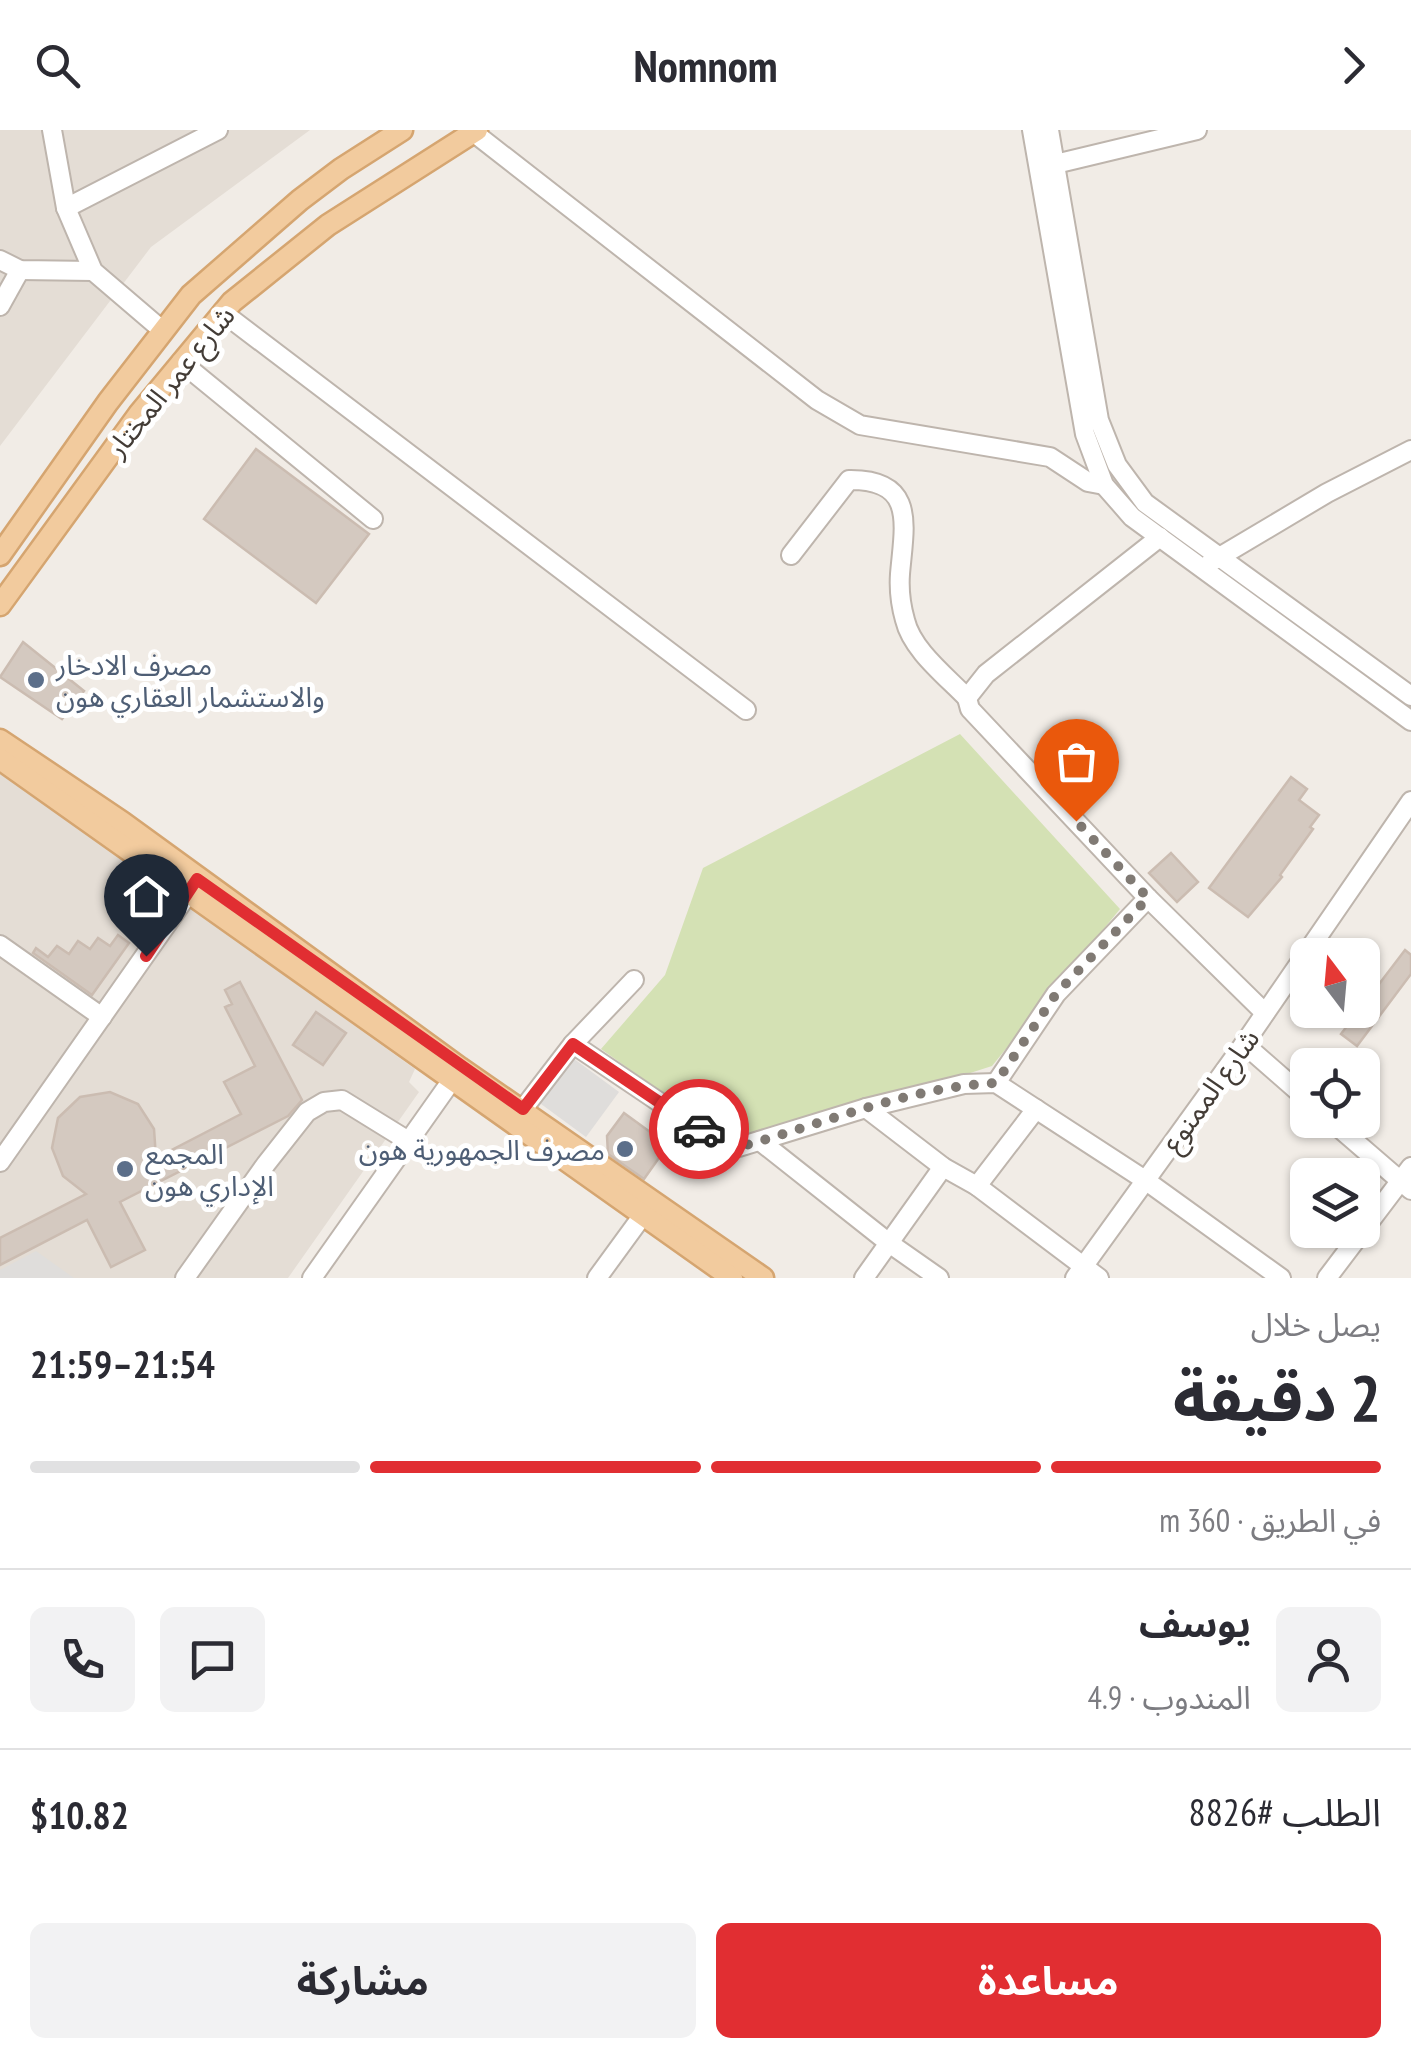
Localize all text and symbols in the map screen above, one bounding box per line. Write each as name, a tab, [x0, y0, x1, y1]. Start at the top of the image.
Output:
text: Nomnom	[633, 36, 778, 94]
icon: search	[30, 38, 85, 93]
icon: forward	[1326, 38, 1381, 93]
street label: شارع عمر المختار	[97, 298, 245, 467]
place label: مصرف الادخار والاستشمار العقاري هون	[55, 646, 325, 718]
marker: مصرف الادخار والاستشمار العقاري هون	[25, 669, 47, 691]
pin	[1034, 719, 1119, 822]
icon: bag	[1049, 734, 1104, 789]
pin	[104, 854, 189, 957]
icon: home	[119, 869, 174, 924]
north arrow	[1290, 938, 1380, 1028]
map controls	[1290, 938, 1380, 1248]
street label: شارع الممنوع	[1153, 1021, 1270, 1161]
button: locate	[1290, 1048, 1380, 1138]
courier	[649, 1079, 749, 1179]
icon: car	[672, 1102, 727, 1157]
place label: مصرف الجمهورية هون	[359, 1131, 605, 1168]
place label: المجمع الإداري هون	[145, 1135, 274, 1207]
marker: مصرف الجمهورية هون	[614, 1138, 636, 1160]
marker: المجمع الإداري هون	[114, 1158, 136, 1180]
button: layers	[1290, 1158, 1380, 1248]
text: يصل خلال	[1251, 1303, 1381, 1345]
text: 21:54–21:59	[30, 1339, 215, 1388]
text: 2 دقيقة	[1173, 1355, 1381, 1439]
text: في الطريق · 360 m	[1159, 1499, 1381, 1541]
text: يوسف	[1139, 1598, 1251, 1647]
button: phone	[30, 1607, 135, 1712]
button: chat	[160, 1607, 265, 1712]
button: person	[1276, 1607, 1381, 1712]
text: المندوب · 4.9	[1088, 1676, 1251, 1718]
text: الطلب #8826	[1189, 1787, 1381, 1836]
text: $10.82	[30, 1790, 129, 1839]
button: مشاركة	[30, 1923, 696, 2038]
button: مساعدة	[716, 1923, 1381, 2038]

